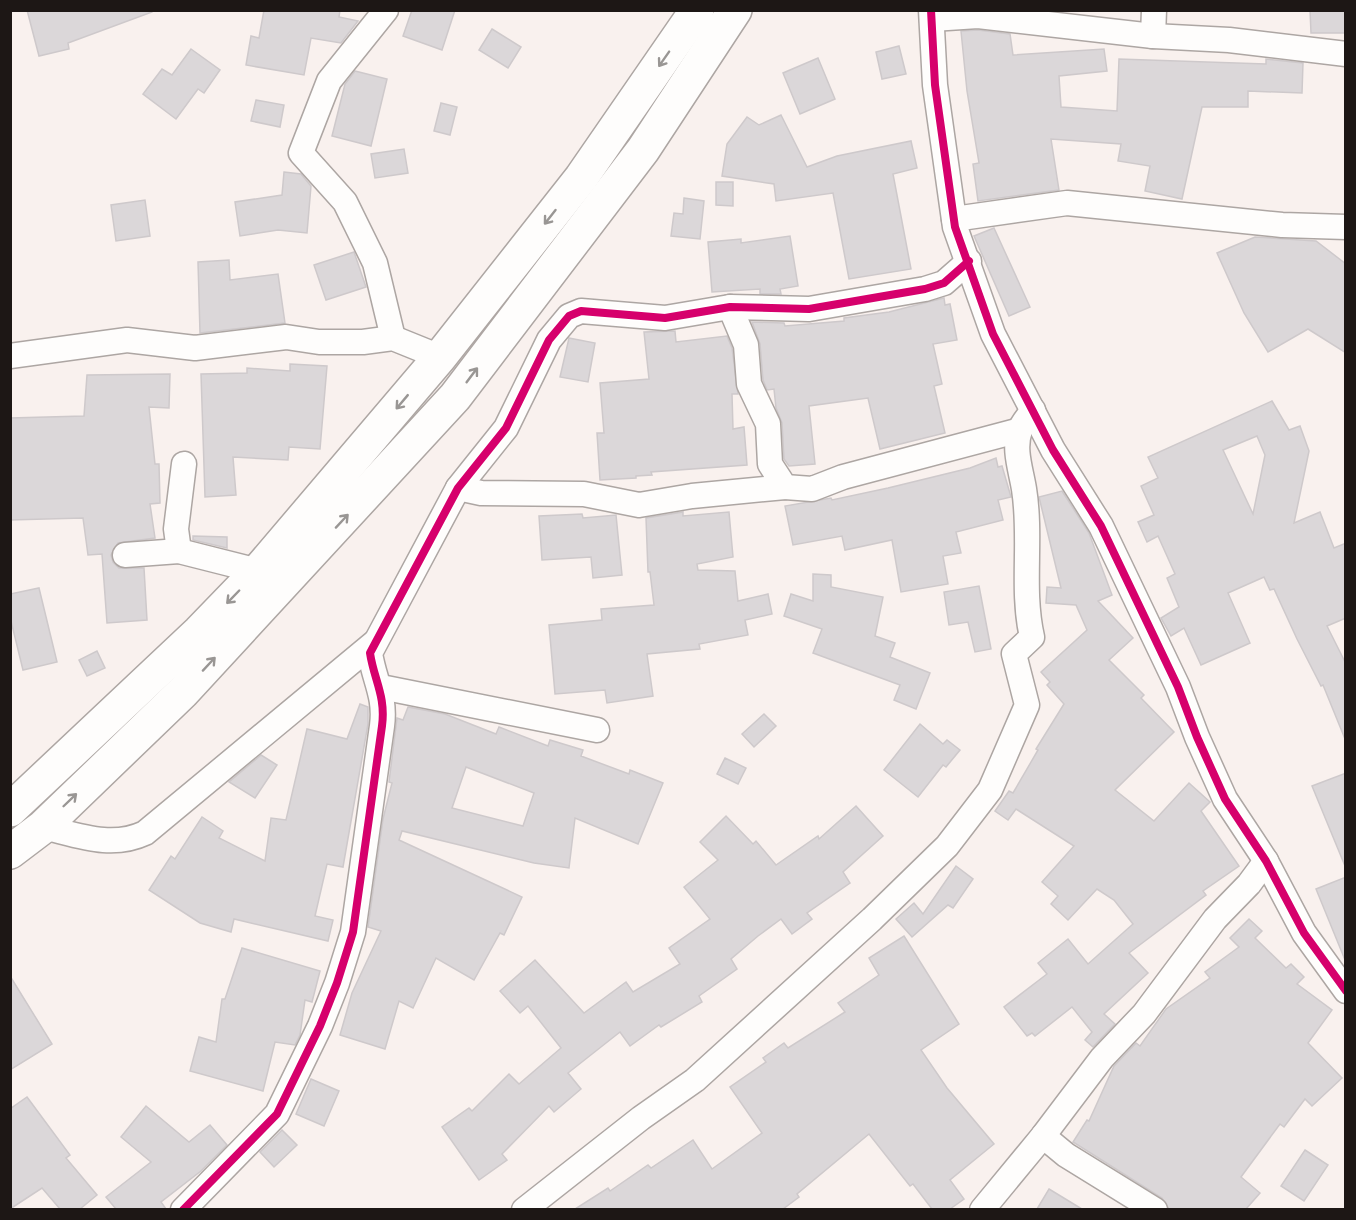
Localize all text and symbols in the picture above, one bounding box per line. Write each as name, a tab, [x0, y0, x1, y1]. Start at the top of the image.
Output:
one-way arrow	[658, 50, 670, 66]
one-way arrow	[544, 209, 557, 225]
one-way arrow	[465, 368, 478, 384]
one-way arrow	[395, 394, 409, 409]
one-way arrow	[335, 513, 349, 528]
one-way arrow	[226, 589, 240, 604]
one-way arrow	[202, 656, 217, 671]
one-way arrow	[63, 793, 78, 808]

